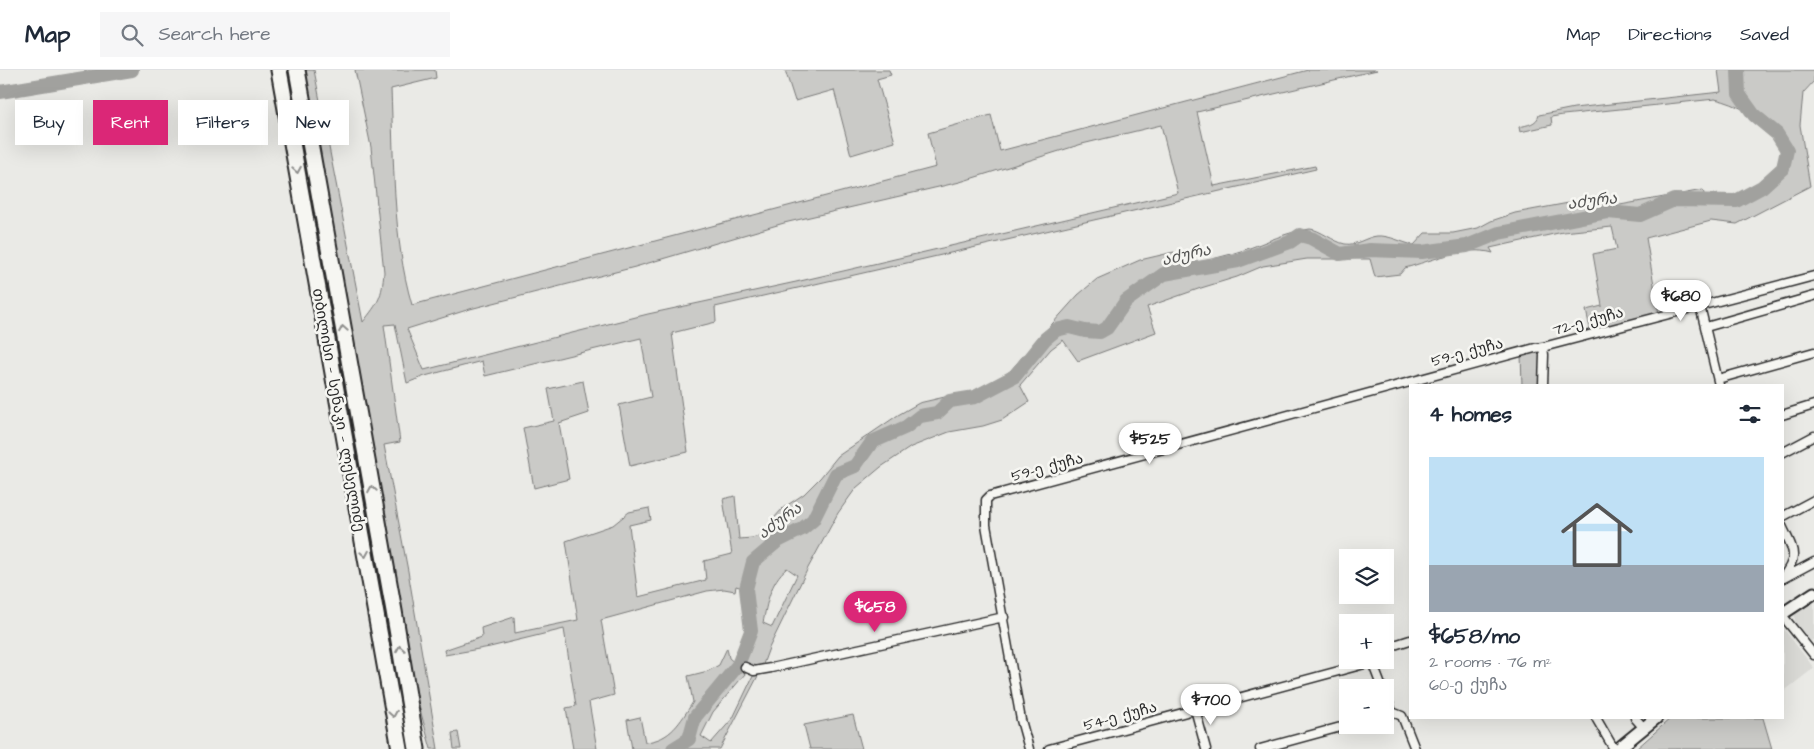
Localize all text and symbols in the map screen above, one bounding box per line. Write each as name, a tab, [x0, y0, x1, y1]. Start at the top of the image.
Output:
search box	[100, 12, 450, 57]
text: Map	[25, 18, 70, 52]
icon: search	[118, 21, 146, 49]
text: Search here	[158, 21, 271, 48]
text: Map	[1566, 22, 1600, 47]
text: Directions	[1628, 22, 1712, 47]
text: Saved	[1740, 22, 1789, 47]
chip: Buy	[15, 100, 83, 145]
chip: Rent	[93, 100, 168, 145]
chip: Filters	[178, 100, 268, 145]
chip: New	[278, 100, 349, 145]
one-way arrow	[291, 165, 301, 174]
water label: აძურა	[1566, 187, 1618, 215]
water label: აძურა	[1160, 239, 1213, 271]
pin: $680	[1651, 280, 1711, 322]
text: $680	[1661, 285, 1701, 307]
street label: თბილისი — სენაკი — ლესელიძე	[307, 287, 370, 533]
street label: 72-ე ქუჩა	[1550, 302, 1626, 341]
one-way arrow	[338, 325, 348, 334]
street label: 59-ე ქუჩა	[1429, 333, 1505, 372]
text: 4 homes	[1429, 400, 1512, 429]
icon: filters	[1736, 400, 1764, 428]
pin: $525	[1120, 422, 1180, 465]
text: $525	[1130, 428, 1170, 450]
street label: 59-ე ქუჩა	[1009, 448, 1085, 487]
one-way arrow	[367, 485, 377, 493]
icon: home	[1552, 490, 1642, 580]
water label: აძურა	[753, 497, 806, 544]
one-way arrow	[359, 549, 369, 558]
map controls	[1339, 549, 1394, 734]
button: layers	[1339, 549, 1394, 604]
pin: $658	[845, 590, 905, 633]
text: $658	[855, 596, 895, 618]
button: +	[1339, 614, 1394, 669]
text: $658/mo	[1429, 622, 1520, 651]
one-way arrow	[396, 645, 406, 653]
text: 2 rooms · 76 m²	[1429, 651, 1552, 673]
text: 60-ე ქუჩა	[1429, 674, 1507, 696]
button: −	[1339, 679, 1394, 734]
pin: $700	[1181, 684, 1241, 726]
text: $700	[1192, 689, 1230, 711]
street label: 54-ე ქუჩა	[1081, 697, 1159, 736]
one-way arrow	[388, 709, 398, 718]

